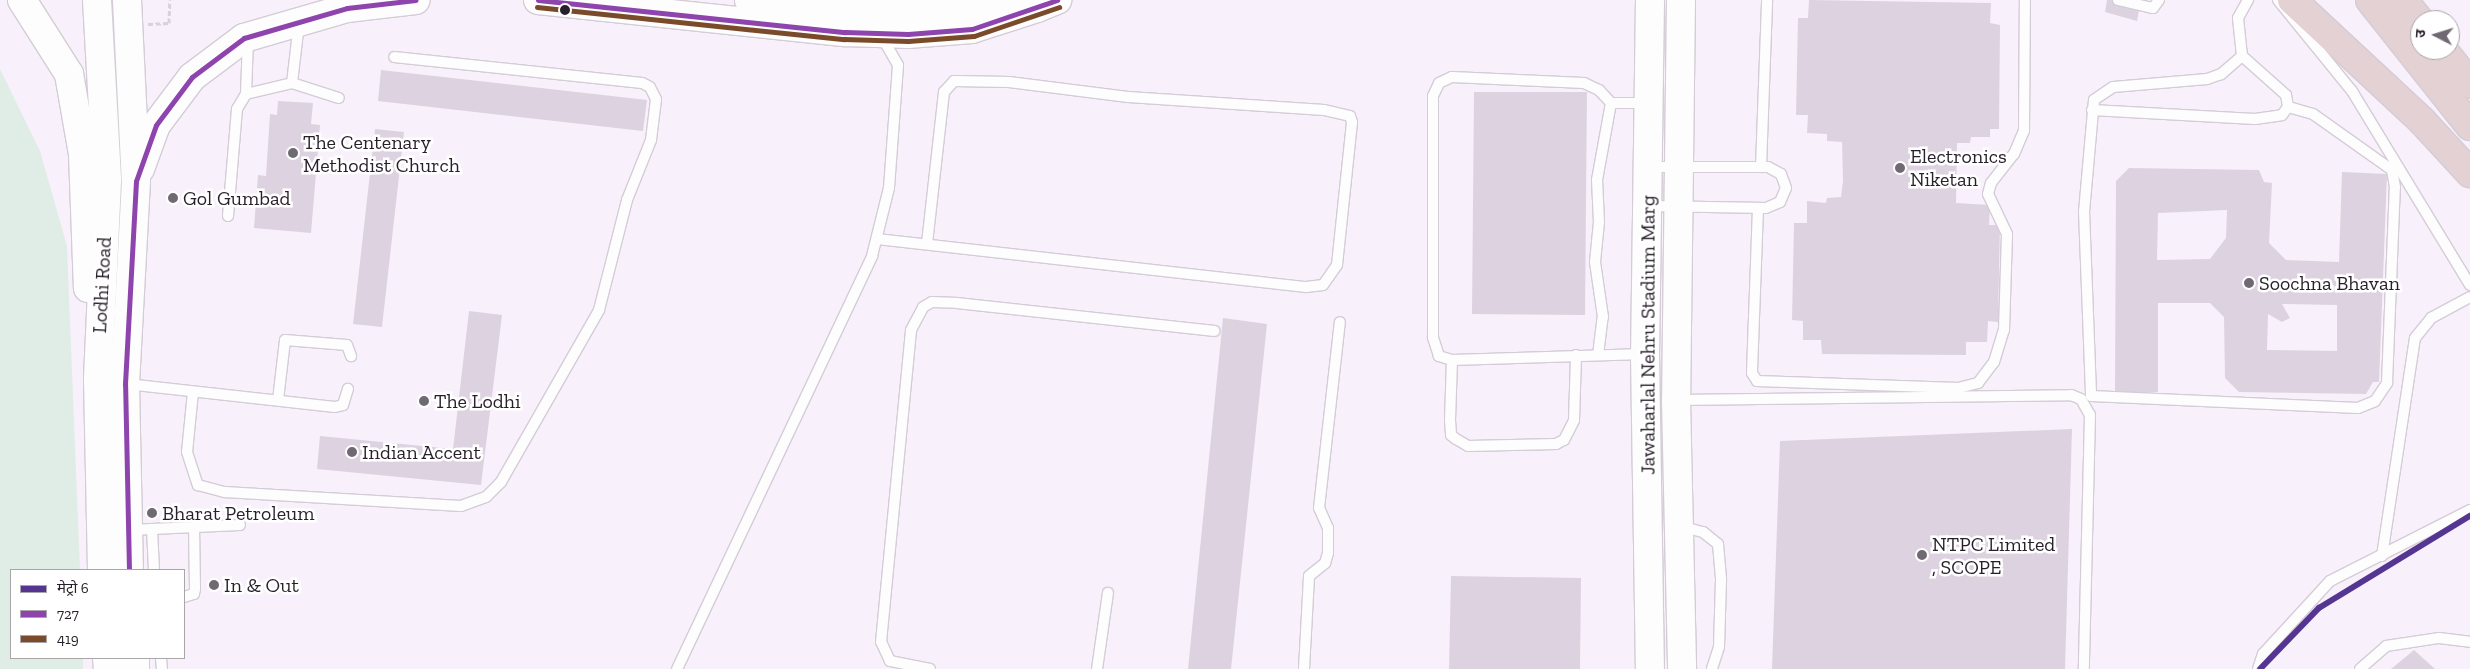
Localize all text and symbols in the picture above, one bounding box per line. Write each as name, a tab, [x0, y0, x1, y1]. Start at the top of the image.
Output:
unlabelled marker	[560, 5, 570, 15]
north arrow	[2410, 10, 2460, 60]
text: उ	[2412, 29, 2429, 39]
place label: The Centenary Methodist Church	[303, 130, 460, 177]
place label: Electronics Niketan	[1910, 144, 2007, 191]
marker: The Centenary Methodist Church	[287, 147, 299, 159]
marker: Electronics Niketan	[1894, 162, 1906, 174]
place label: Gol Gumbad	[183, 186, 291, 210]
marker: Gol Gumbad	[167, 192, 179, 204]
street label: Jawaharlal Nehru Stadium Marg	[1636, 195, 1660, 475]
street label: Lodhi Road	[87, 236, 117, 334]
place label: Soochna Bhavan	[2259, 271, 2400, 295]
marker: Soochna Bhavan	[2243, 277, 2255, 289]
place label: The Lodhi	[434, 389, 520, 413]
marker: The Lodhi	[418, 395, 430, 407]
place label: Indian Accent	[362, 440, 482, 464]
marker: Indian Accent	[346, 446, 358, 458]
place label: Bharat Petroleum	[162, 501, 315, 525]
marker: Bharat Petroleum	[146, 507, 158, 519]
place label: NTPC Limited , SCOPE	[1932, 532, 2055, 579]
marker: NTPC Limited , SCOPE	[1916, 549, 1928, 561]
legend	[10, 569, 185, 659]
place label: In & Out	[224, 573, 299, 597]
text: मेट्रो 6	[57, 579, 89, 597]
marker: In & Out	[208, 579, 220, 591]
text: 727	[57, 605, 79, 623]
text: 419	[57, 630, 79, 648]

